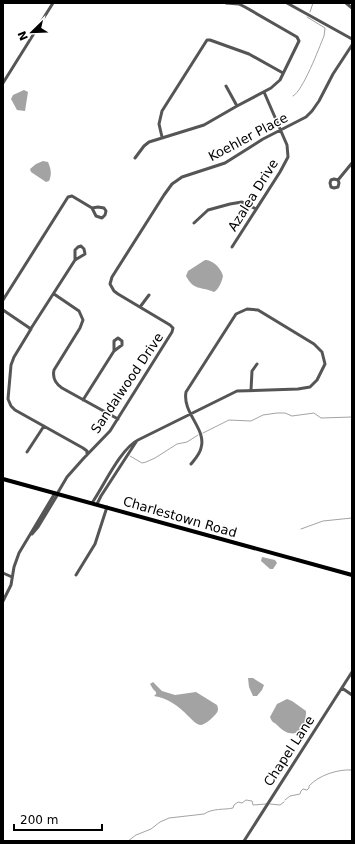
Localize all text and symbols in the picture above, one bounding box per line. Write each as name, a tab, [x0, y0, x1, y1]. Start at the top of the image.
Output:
north arrow	[12, 12, 52, 52]
text: N	[15, 29, 31, 42]
street label: Koehler Place	[206, 110, 290, 164]
street label: Azalea Drive	[225, 156, 281, 234]
street label: Sandalwood Drive	[88, 330, 166, 436]
street label: Charlestown Road	[121, 494, 239, 540]
street label: Chapel Lane	[261, 713, 317, 789]
scale bar	[14, 806, 102, 832]
text: 200 m	[20, 813, 58, 827]

